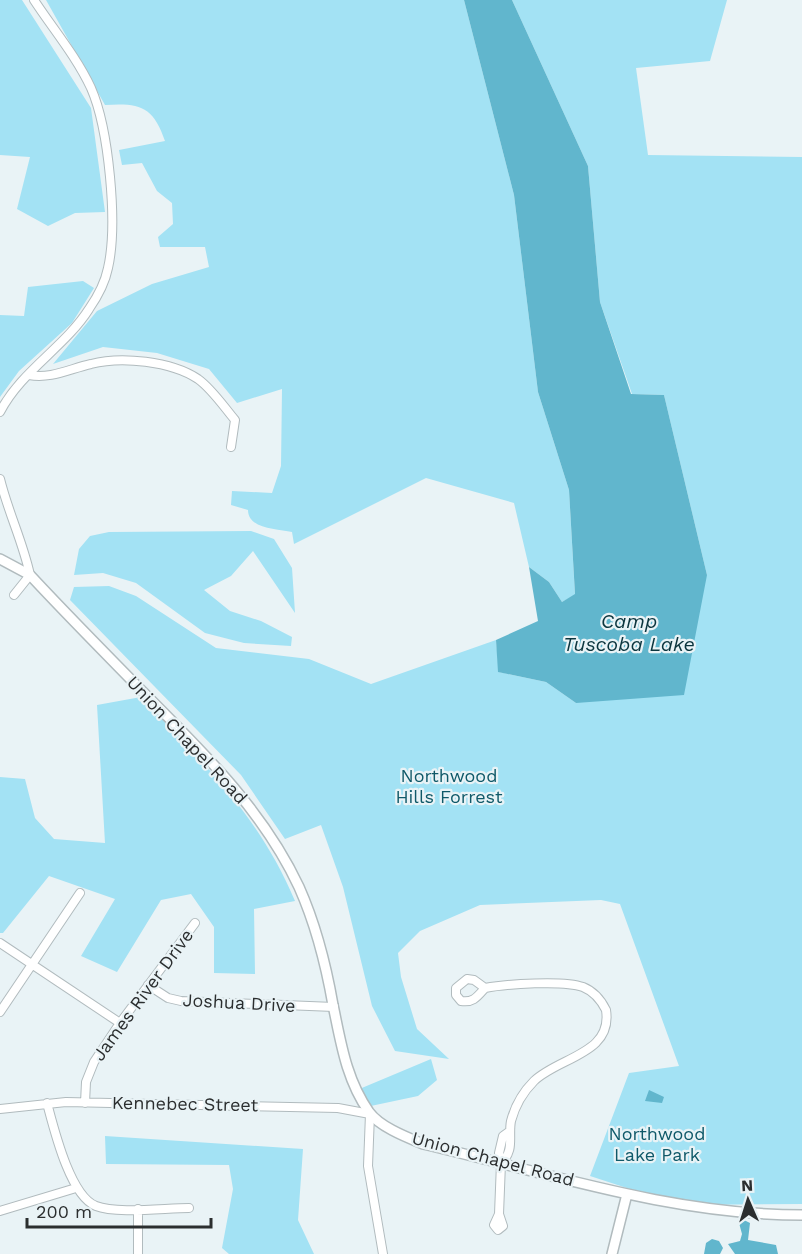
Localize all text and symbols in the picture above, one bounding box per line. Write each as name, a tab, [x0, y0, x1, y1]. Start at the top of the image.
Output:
water label: Camp Tuscoba Lake	[563, 609, 695, 656]
street label: Union Chapel Road	[123, 671, 252, 808]
park label: Northwood Hills Forrest	[395, 765, 503, 807]
street label: James River Drive	[88, 925, 197, 1065]
street label: Joshua Drive	[182, 989, 296, 1016]
street label: Kennebec Street	[112, 1092, 259, 1115]
park label: Northwood Lake Park	[609, 1123, 705, 1165]
street label: Union Chapel Road	[410, 1127, 576, 1190]
north arrow	[718, 1170, 778, 1230]
text: N	[741, 1176, 754, 1195]
scale bar	[27, 1191, 212, 1229]
text: 200 m	[36, 1201, 92, 1222]

